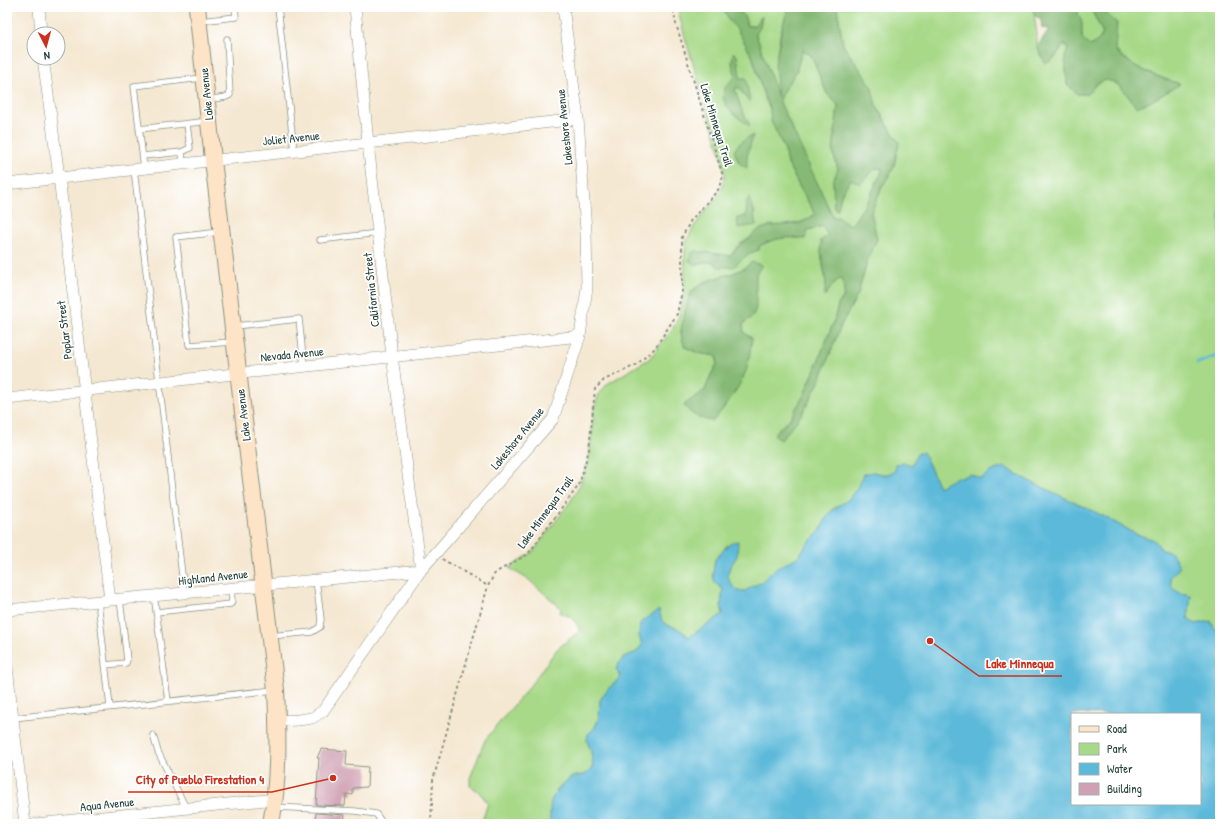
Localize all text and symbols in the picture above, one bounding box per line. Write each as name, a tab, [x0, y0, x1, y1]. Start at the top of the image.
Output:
north arrow	[26, 26, 66, 66]
text: N	[43, 49, 51, 63]
street label: Lake Avenue	[195, 67, 217, 121]
street label: Lake Minnequa Trail	[696, 81, 738, 169]
street label: Lakeshore Avenue	[552, 88, 576, 166]
street label: Joliet Avenue	[262, 127, 321, 149]
street label: California Street	[359, 251, 383, 328]
street label: Poplar Street	[52, 299, 76, 360]
street label: Nevada Avenue	[260, 342, 325, 366]
street label: Lake Avenue	[231, 388, 255, 442]
street label: Lakeshore Avenue	[486, 403, 548, 473]
street label: Lake Minnequa Trail	[513, 472, 578, 552]
street label: Highland Avenue	[177, 565, 249, 589]
callout: Lake Minnequa	[979, 651, 1062, 676]
text: Lake Minnequa	[986, 654, 1055, 673]
legend	[1071, 713, 1201, 805]
text: Road	[1107, 720, 1127, 737]
text: Park	[1107, 740, 1127, 757]
text: Water	[1107, 760, 1133, 777]
callout: City of Pueblo Firestation 4	[128, 767, 272, 792]
text: City of Pueblo Firestation 4	[136, 770, 264, 789]
text: Building	[1107, 780, 1142, 797]
street label: Aqua Avenue	[79, 793, 135, 815]

